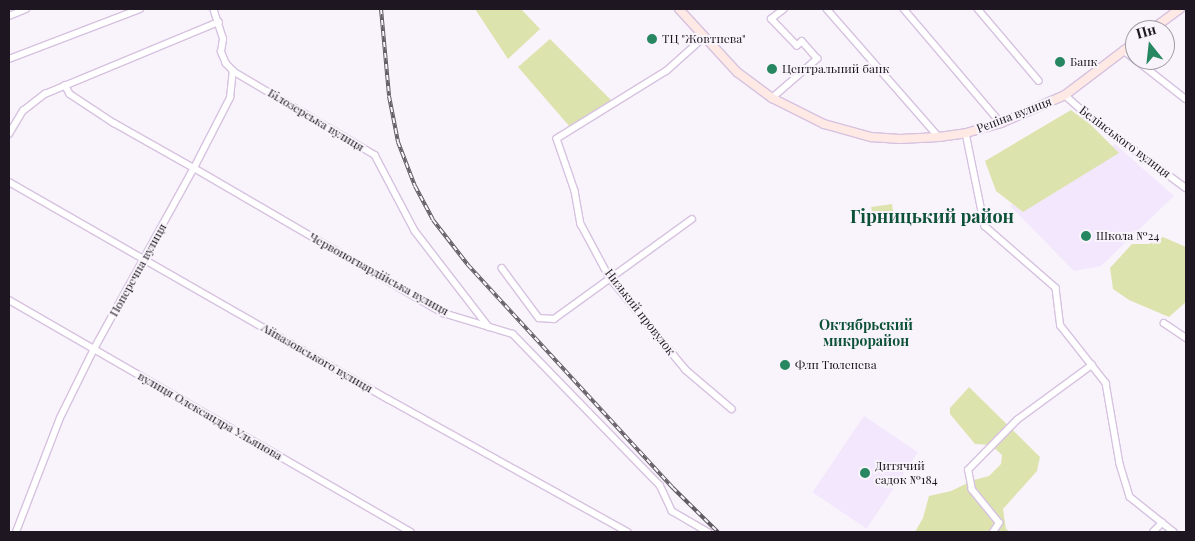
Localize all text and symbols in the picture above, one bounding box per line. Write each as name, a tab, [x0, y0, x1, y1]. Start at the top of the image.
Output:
text: Пн	[1134, 19, 1158, 43]
north arrow	[1125, 20, 1175, 70]
place label: ТЦ "Жовтнева"	[662, 32, 746, 46]
marker: ТЦ "Жовтнева"	[646, 33, 658, 45]
place label: Банк	[1070, 55, 1097, 69]
marker: Банк	[1054, 56, 1066, 68]
place label: Центральний банк	[782, 62, 889, 76]
marker: Центральний банк	[766, 63, 778, 75]
street label: Білозерська вулиця	[265, 86, 367, 154]
street label: Рєпіна вулиця	[974, 94, 1054, 136]
street label: Белінського вулиця	[1077, 103, 1173, 181]
district label: Гірницький район	[850, 205, 1014, 227]
street label: Поперечна вулиця	[106, 221, 170, 319]
place label: Школа №24	[1096, 229, 1159, 243]
street label: Червоногвардійська вулиця	[307, 230, 451, 318]
marker: Школа №24	[1080, 230, 1092, 242]
street label: Низький провулок	[602, 266, 678, 358]
district label: Октябрьский микрорайон	[819, 317, 913, 350]
street label: Айвазовського вулиця	[259, 320, 375, 396]
place label: Флп Тюленева	[795, 358, 877, 372]
marker: Флп Тюленева	[779, 359, 791, 371]
street label: вулиця Олександра Ульянова	[135, 369, 285, 463]
place label: Дитячий садок №184	[875, 459, 938, 487]
marker: Дитячий садок №184	[859, 467, 871, 479]

